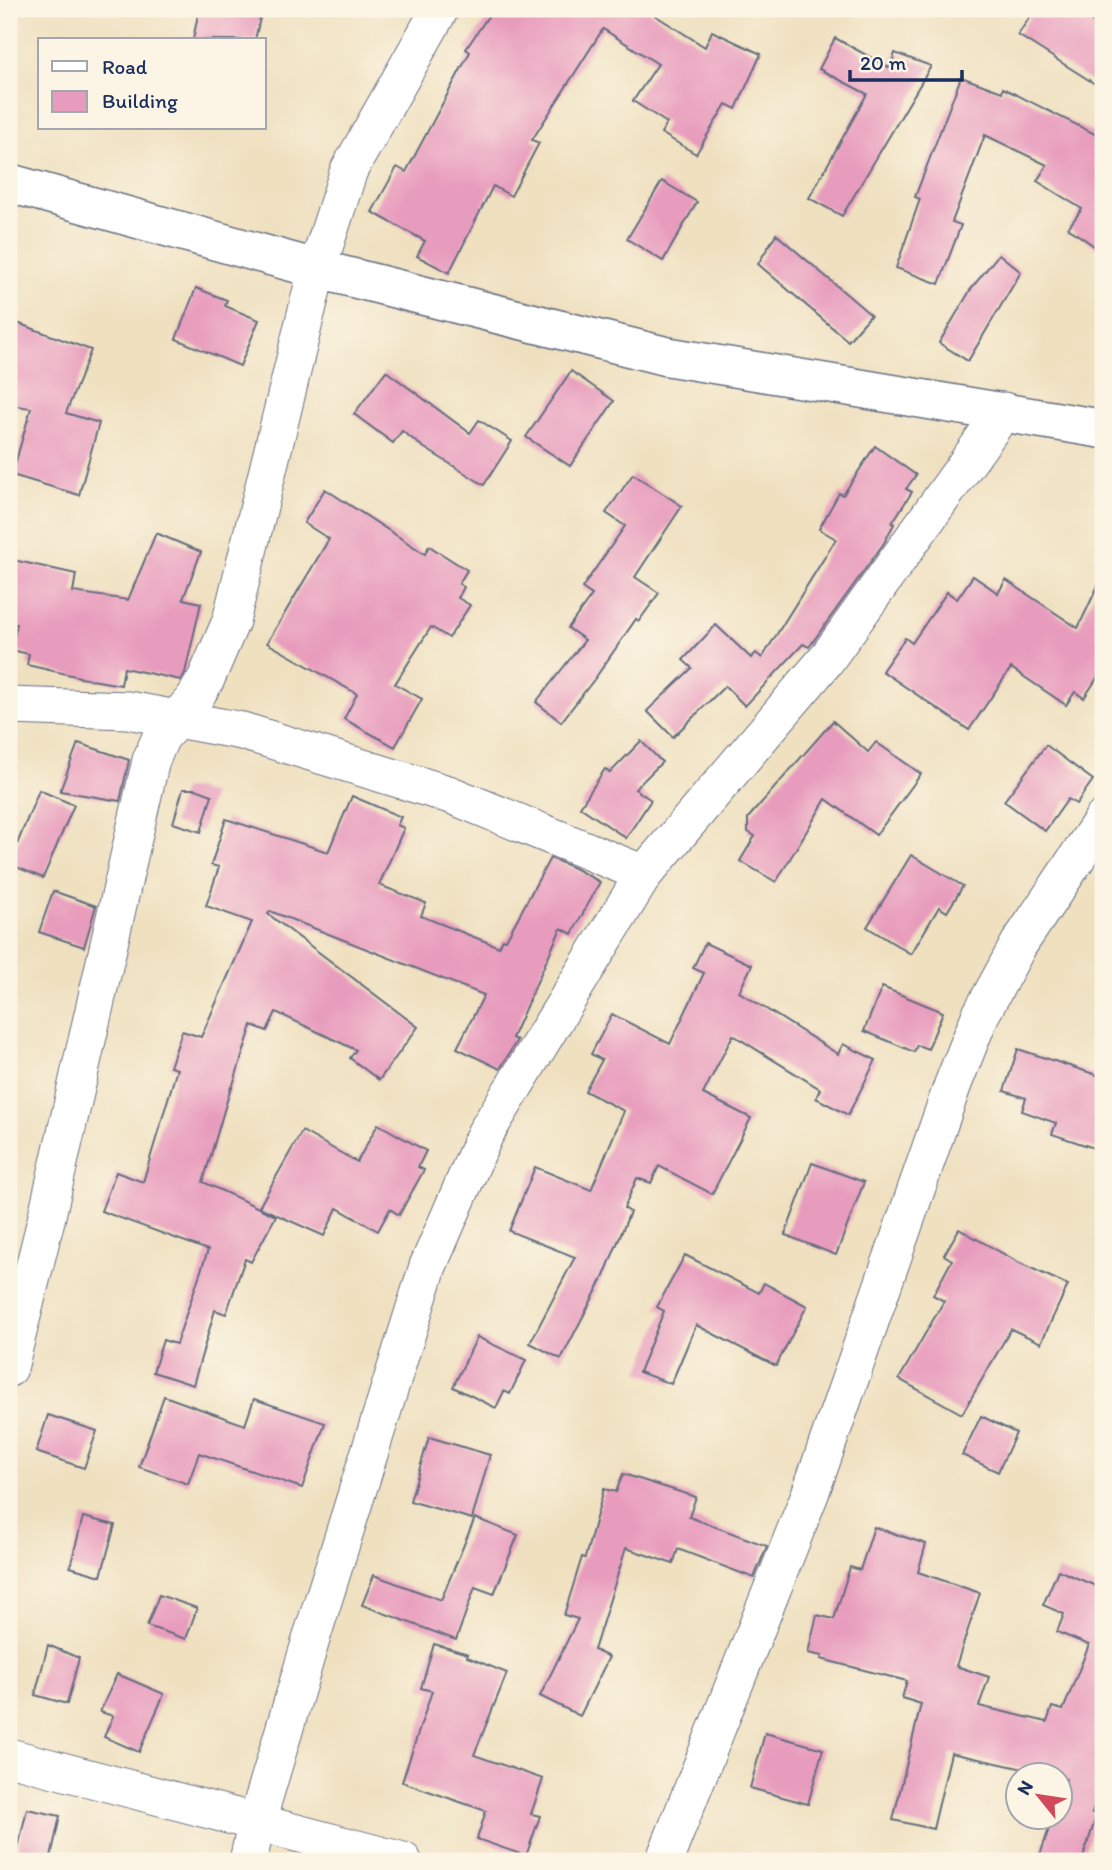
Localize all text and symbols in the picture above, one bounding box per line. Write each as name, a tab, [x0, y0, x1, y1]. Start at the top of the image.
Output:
legend	[38, 38, 266, 130]
scale bar	[850, 38, 962, 82]
text: 20 m	[860, 50, 907, 75]
text: Road	[102, 54, 148, 79]
text: Building	[102, 88, 178, 113]
north arrow	[1004, 1762, 1074, 1832]
text: N	[1012, 1776, 1038, 1799]

